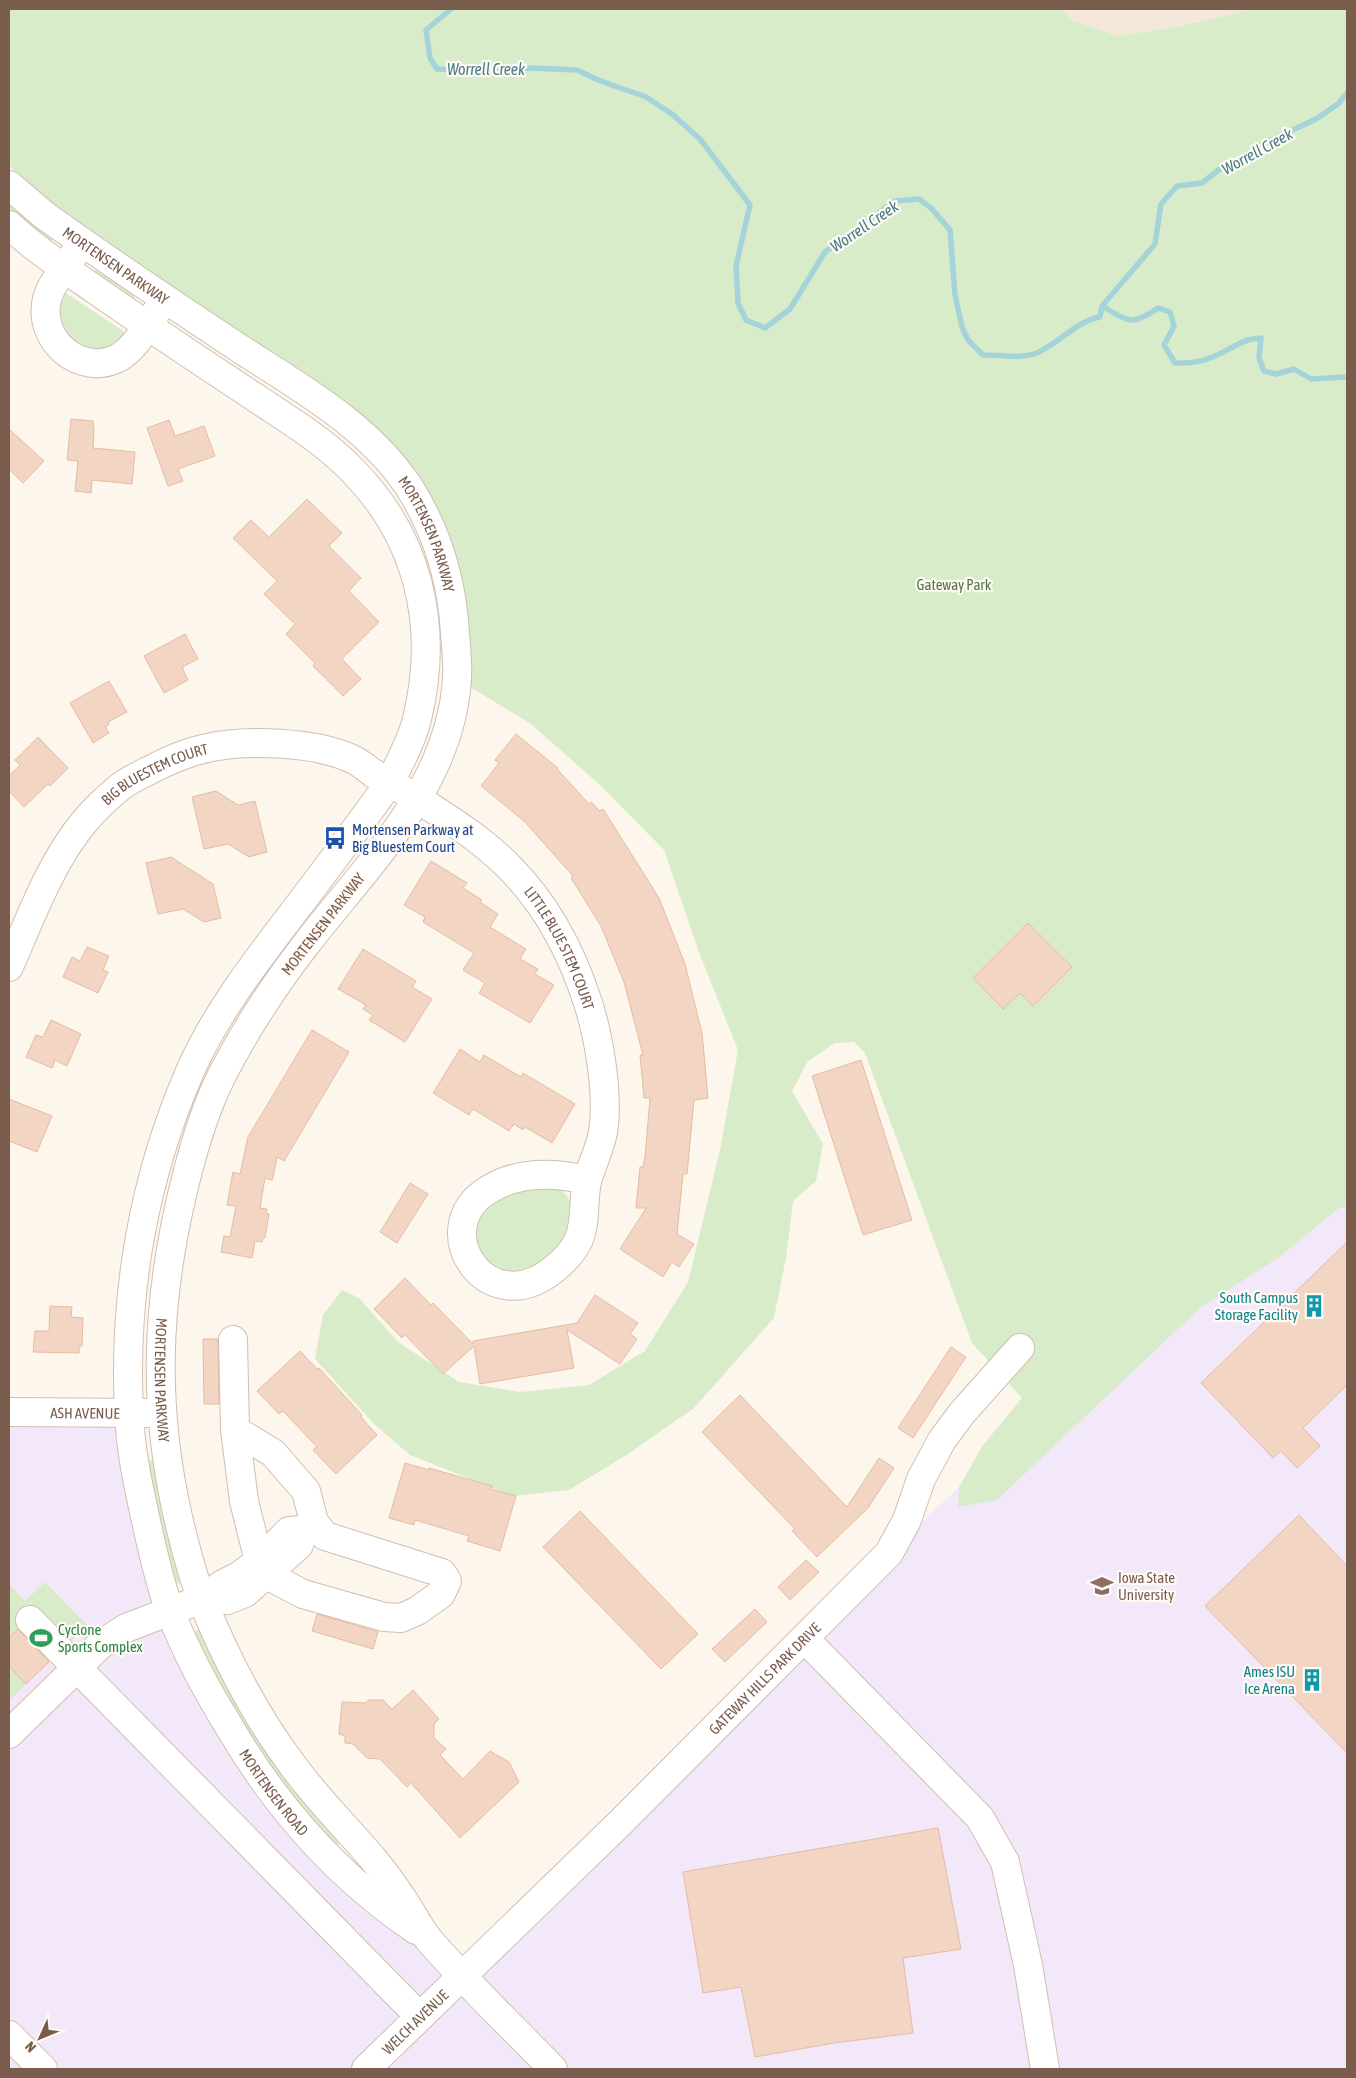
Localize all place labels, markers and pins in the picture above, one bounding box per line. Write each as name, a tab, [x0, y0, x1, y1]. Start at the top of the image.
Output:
place label: Mortensen Parkway at Big Bluestem Court	[352, 821, 473, 855]
bus stop icon: Mortensen Parkway at Big Bluestem Court	[322, 825, 348, 851]
place label: South Campus Storage Facility	[1215, 1289, 1298, 1323]
building icon: South Campus Storage Facility	[1301, 1293, 1327, 1319]
place label: Iowa State University	[1118, 1569, 1175, 1603]
school or university icon: Iowa State University	[1089, 1573, 1115, 1599]
place label: Cyclone Sports Complex	[58, 1621, 143, 1655]
sports icon: Cyclone Sports Complex	[28, 1625, 54, 1651]
place label: Ames ISU Ice Arena	[1244, 1663, 1295, 1697]
building icon: Ames ISU Ice Arena	[1299, 1667, 1325, 1693]

